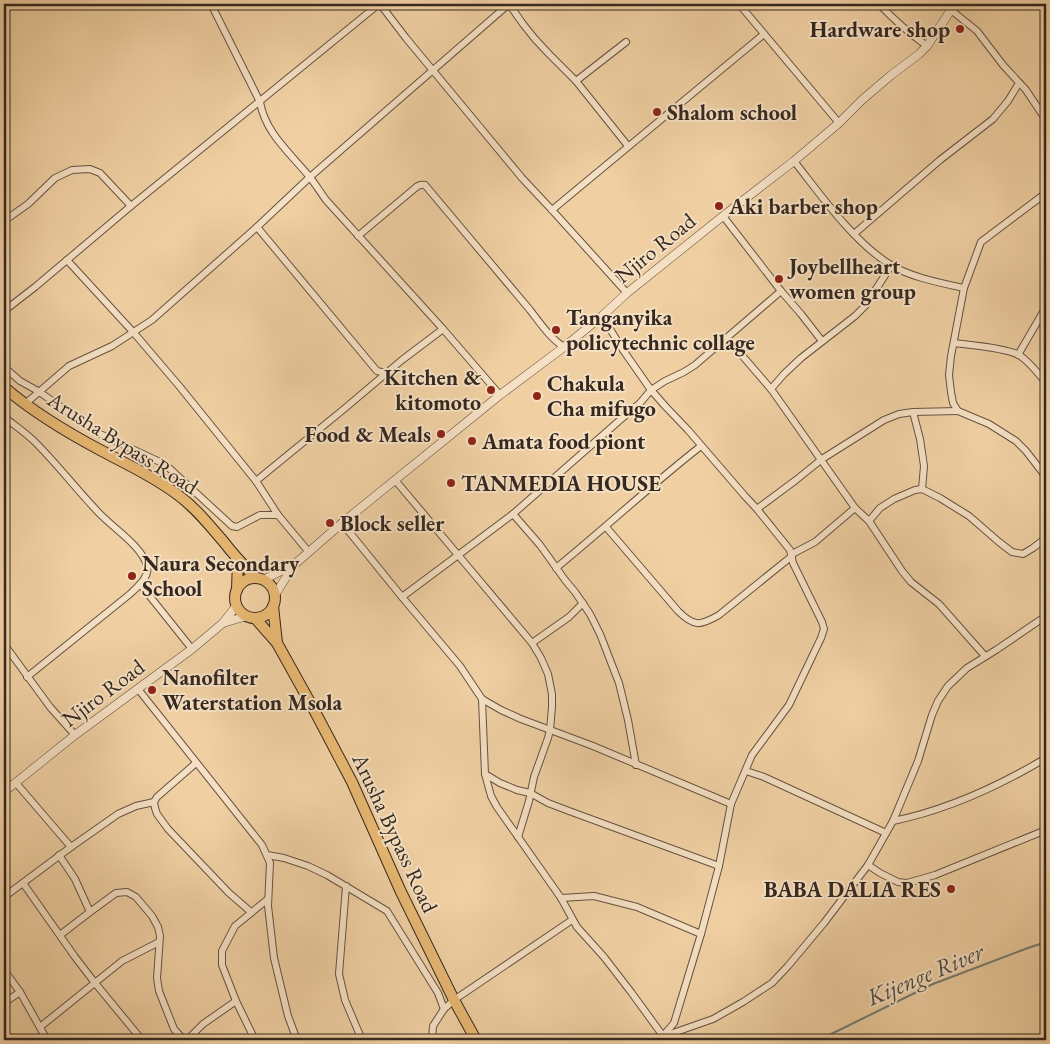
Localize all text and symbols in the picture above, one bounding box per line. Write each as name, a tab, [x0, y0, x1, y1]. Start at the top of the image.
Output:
place label: Hardware shop	[810, 15, 950, 44]
marker: Hardware shop	[954, 23, 966, 35]
place label: Shalom school	[667, 98, 797, 127]
marker: Shalom school	[651, 106, 663, 118]
place label: Aki barber shop	[728, 192, 878, 221]
marker: Aki barber shop	[713, 200, 725, 212]
street label: Njiro Road	[608, 206, 702, 290]
place label: Joybellheart women group	[787, 252, 916, 306]
marker: Joybellheart women group	[773, 273, 785, 285]
place label: Tanganyika policytechnic collage	[566, 303, 755, 357]
marker: Tanganyika policytechnic collage	[550, 324, 562, 336]
place label: Kitchen & kitomoto	[384, 363, 481, 417]
place label: Chakula Cha mifugo	[547, 369, 656, 423]
street label: Arusha Bypass Road	[41, 384, 205, 502]
marker: Kitchen & kitomoto	[485, 384, 497, 396]
marker: Chakula Cha mifugo	[531, 390, 543, 402]
place label: Food & Meals	[305, 420, 431, 449]
place label: Amata food piont	[481, 427, 646, 456]
marker: Food & Meals	[435, 428, 447, 440]
marker: Amata food piont	[466, 435, 478, 447]
place label: TANMEDIA HOUSE	[461, 469, 661, 498]
marker: TANMEDIA HOUSE	[445, 477, 457, 489]
place label: Block seller	[340, 509, 445, 538]
marker: Block seller	[324, 517, 336, 529]
place label: Naura Secondary School	[142, 549, 300, 603]
marker: Naura Secondary School	[126, 570, 138, 582]
street label: Njiro Road	[56, 652, 151, 734]
place label: Nanofilter Waterstation Msola	[162, 663, 343, 717]
marker: Nanofilter Waterstation Msola	[146, 684, 158, 696]
street label: Arusha Bypass Road	[345, 748, 445, 918]
place label: BABA DALIA RES	[764, 875, 941, 904]
marker: BABA DALIA RES	[945, 883, 957, 895]
water label: Kijenge River	[861, 935, 990, 1013]

